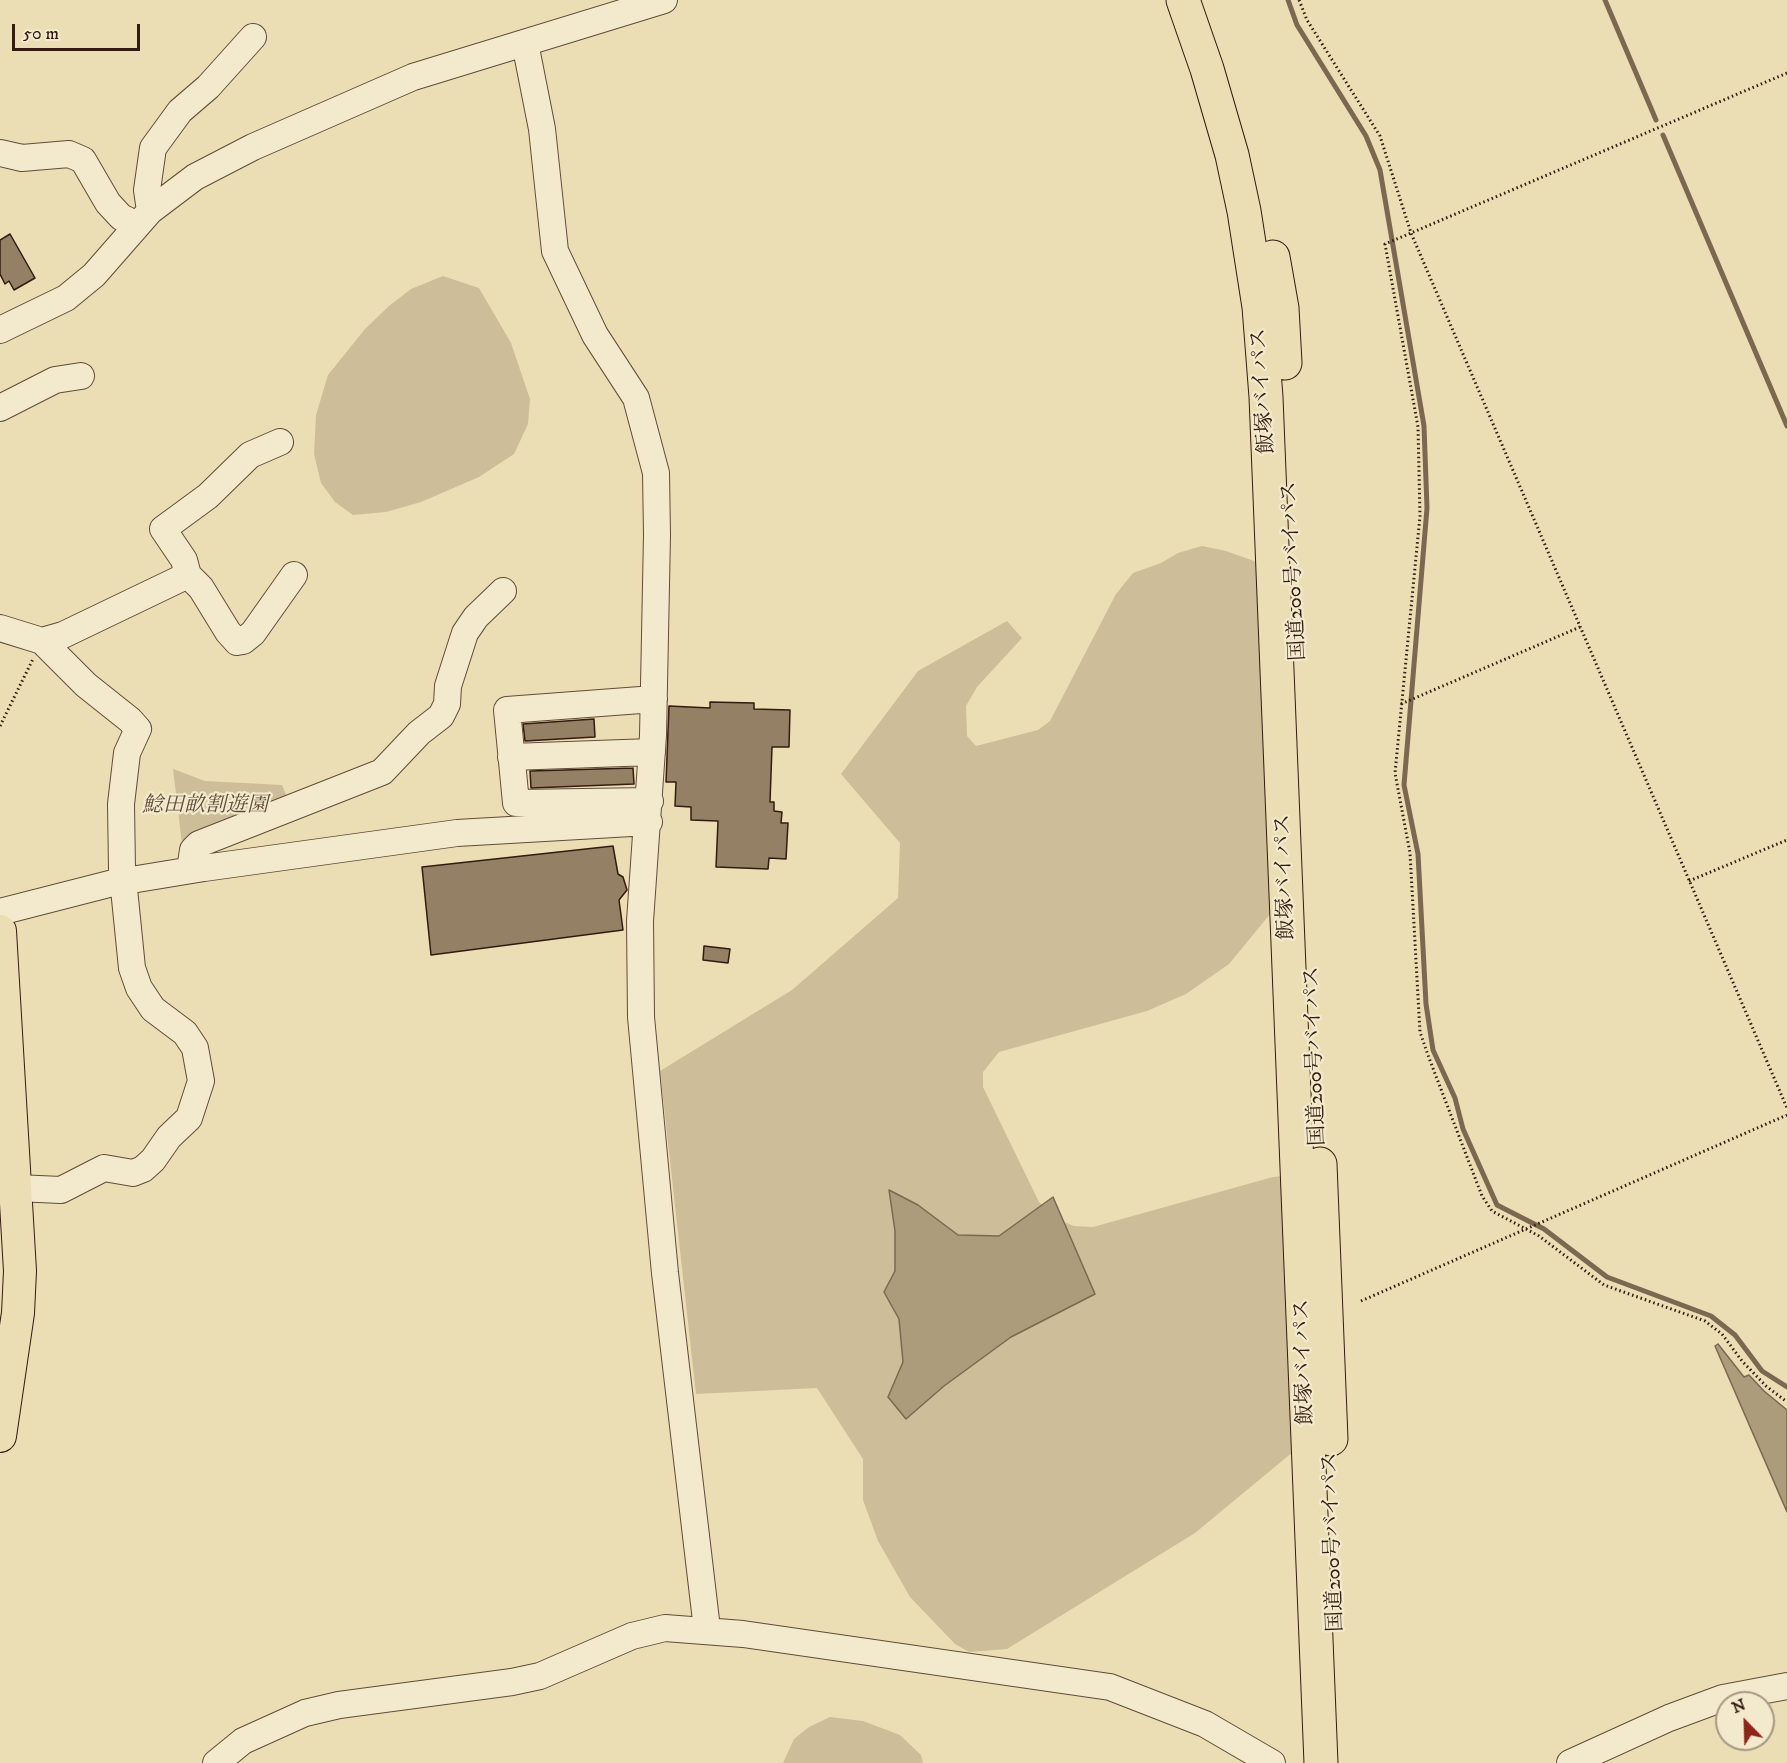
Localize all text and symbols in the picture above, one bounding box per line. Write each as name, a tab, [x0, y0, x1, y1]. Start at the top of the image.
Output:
scale bar	[15, 12, 142, 50]
text: 50 m	[23, 23, 59, 45]
street label: 飯塚バイパス	[1247, 327, 1281, 455]
street label: 国道200号バイパス	[1278, 481, 1312, 661]
park label: 鯰田畝割遊園	[142, 794, 268, 820]
street label: 飯塚バイパス	[1271, 814, 1301, 940]
street label: 国道200号バイパス	[1300, 966, 1332, 1146]
street label: 飯塚バイパス	[1290, 1299, 1320, 1425]
street label: 国道200号バイパス	[1318, 1452, 1350, 1632]
north arrow	[1715, 1691, 1775, 1751]
text: N	[1729, 1695, 1749, 1718]

